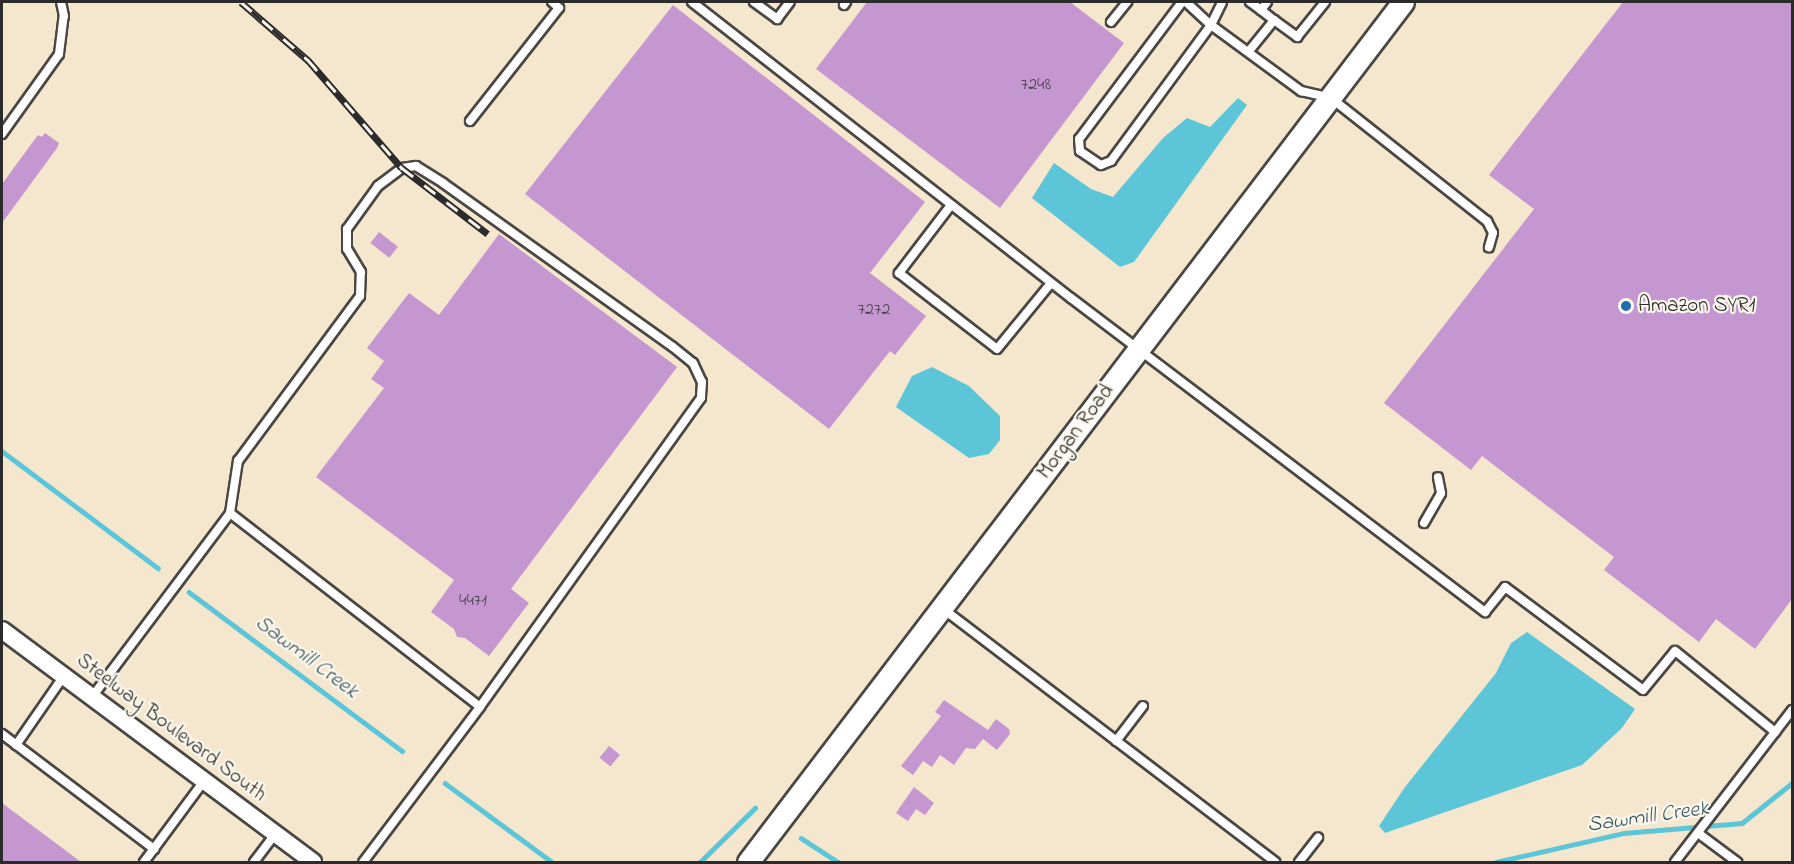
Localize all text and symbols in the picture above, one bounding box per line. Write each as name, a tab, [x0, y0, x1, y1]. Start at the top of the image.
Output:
house number: 7248	[1021, 74, 1051, 96]
place label: Amazon SYR1	[1638, 293, 1755, 319]
house number: 7272	[858, 299, 890, 321]
marker: Amazon SYR1	[1619, 299, 1633, 313]
street label: Morgan Road	[1032, 380, 1120, 484]
house number: 4471	[459, 590, 487, 612]
water label: Sawmill Creek	[249, 611, 363, 705]
street label: Steelway Boulevard South	[71, 648, 271, 808]
water label: Sawmill Creek	[1585, 796, 1711, 840]

